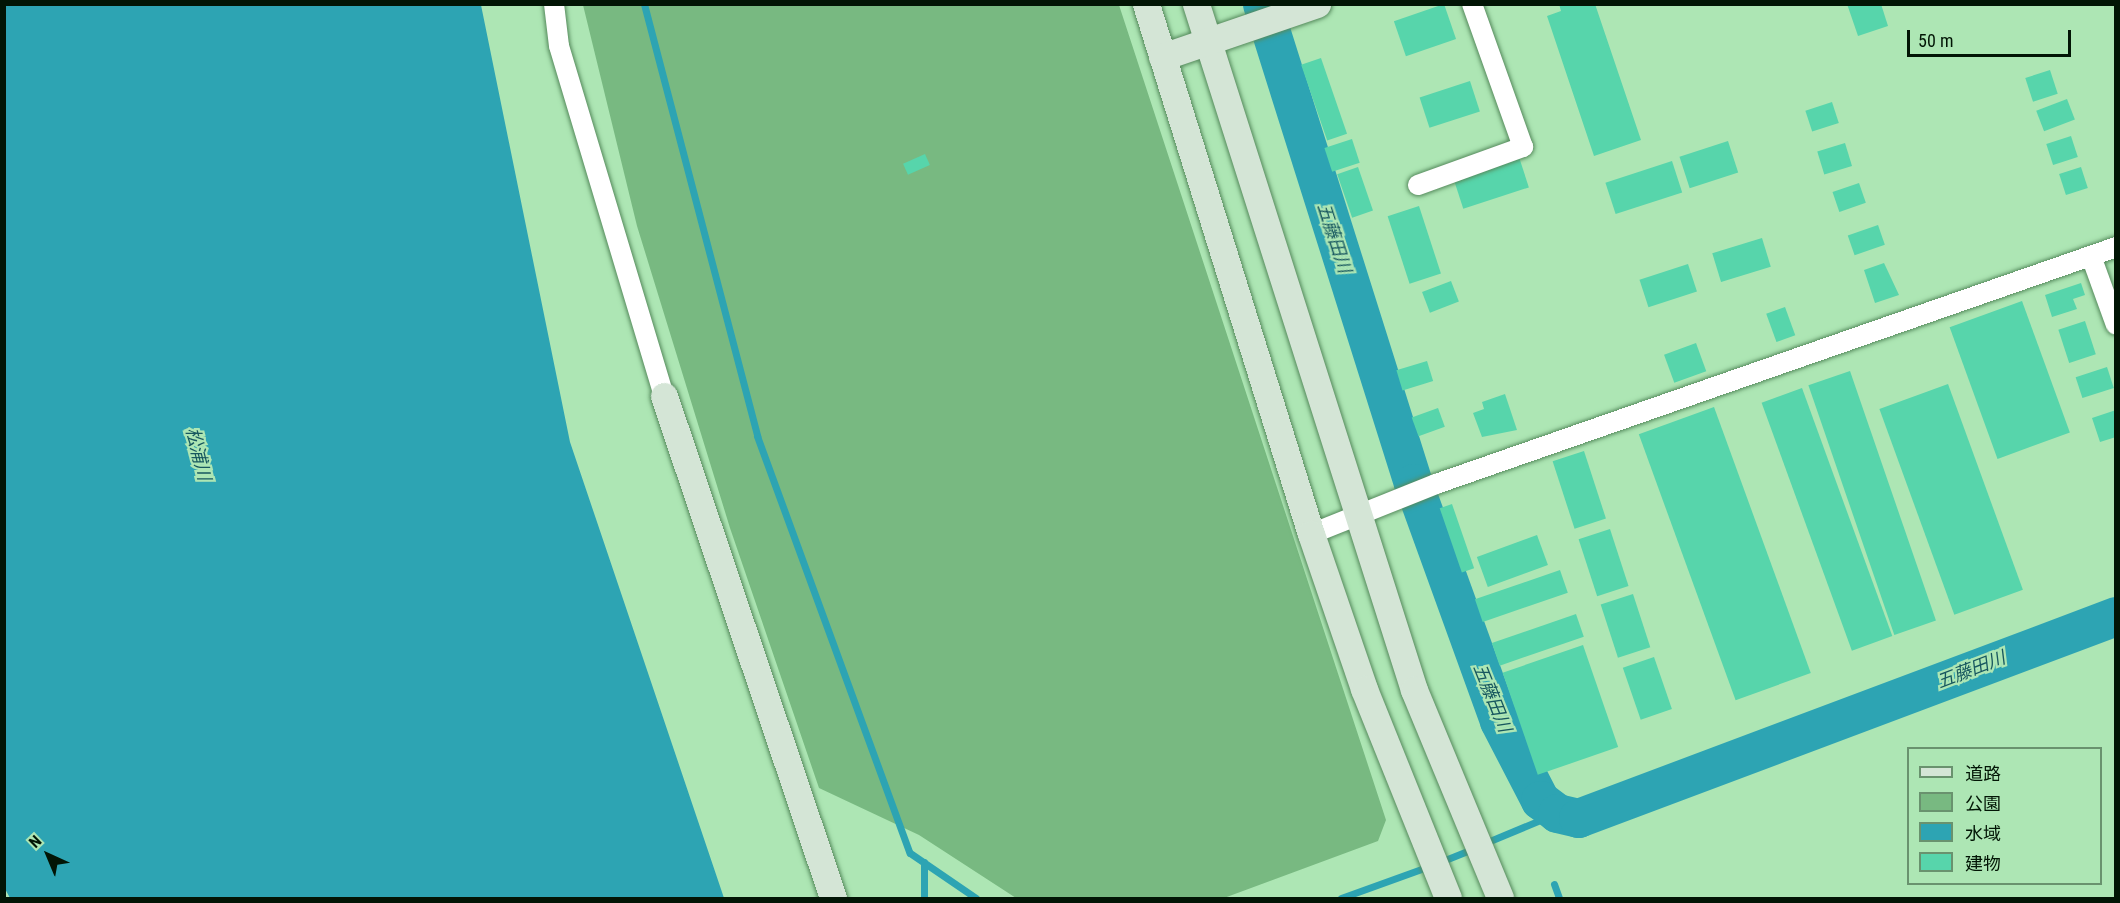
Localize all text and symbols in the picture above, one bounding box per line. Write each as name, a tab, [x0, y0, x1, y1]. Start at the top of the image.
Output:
scale bar	[1910, 18, 2074, 56]
text: 50 m	[1918, 30, 1953, 51]
water label: 五藤田川	[1313, 200, 1355, 276]
water label: 松浦川	[181, 425, 215, 483]
water label: 五藤田川	[1934, 647, 2008, 693]
water label: 五藤田川	[1469, 661, 1515, 735]
legend	[1907, 747, 2102, 885]
text: 道路	[1965, 763, 2001, 784]
text: 公園	[1965, 793, 2001, 814]
text: 水域	[1965, 823, 2001, 844]
north arrow	[18, 825, 78, 885]
text: N	[25, 831, 45, 852]
text: 建物	[1965, 853, 2001, 874]

